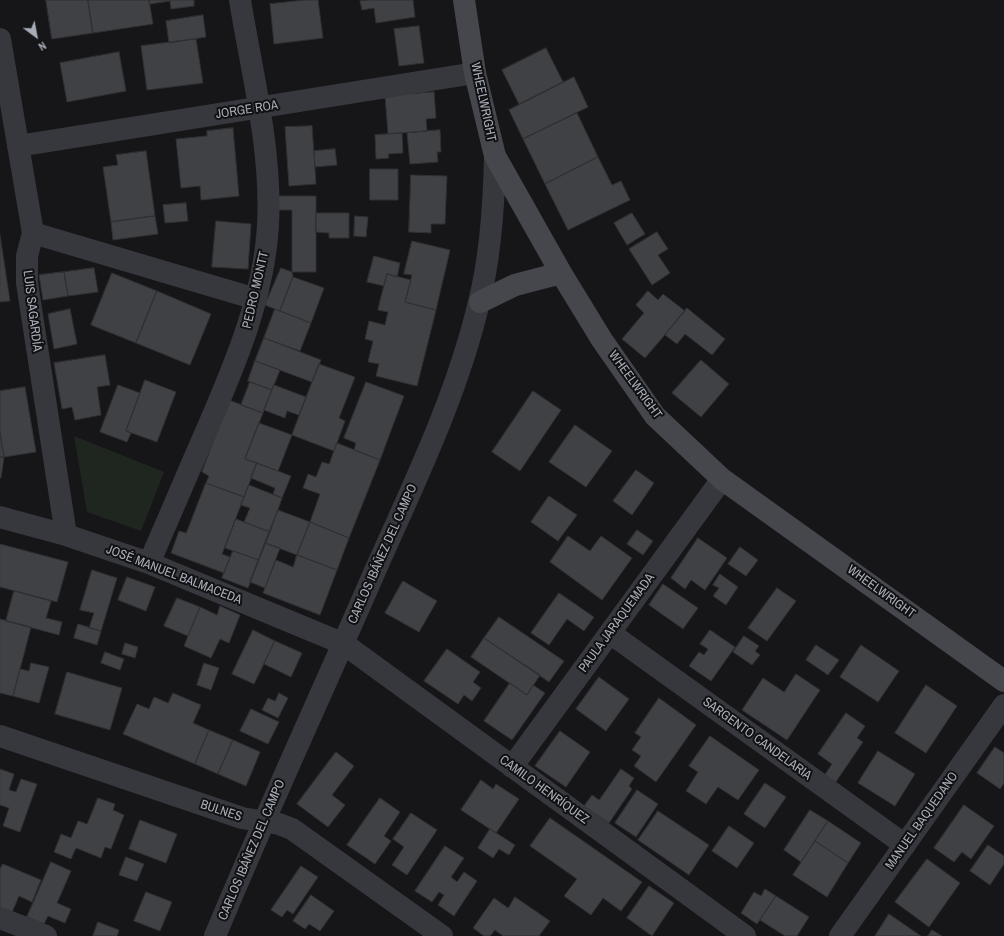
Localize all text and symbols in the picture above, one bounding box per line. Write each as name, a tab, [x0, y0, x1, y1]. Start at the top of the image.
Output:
north arrow	[16, 16, 56, 56]
text: N	[36, 39, 49, 54]
street label: WHEELWRIGHT	[467, 61, 499, 143]
street label: JORGE ROA	[215, 97, 279, 123]
street label: PEDRO MONTT	[240, 250, 272, 330]
street label: LUIS SAGARDÍA	[19, 269, 45, 353]
street label: WHEELWRIGHT	[605, 348, 665, 422]
street label: CARLOS IBÁÑEZ DEL CAMPO	[345, 482, 421, 626]
street label: JOSÉ MANUEL BALMACEDA	[104, 542, 244, 608]
street label: WHEELWRIGHT	[844, 562, 918, 622]
street label: PAULA JARAQUEMADA	[576, 571, 658, 675]
street label: SARGENTO CANDELARIA	[700, 694, 814, 784]
street label: CAMILO HENRÍQUEZ	[496, 752, 592, 828]
street label: MANUEL BAQUEDANO	[882, 769, 962, 873]
street label: CARLOS IBÁÑEZ DEL CAMPO	[215, 777, 289, 923]
street label: BULNES	[198, 797, 244, 825]

